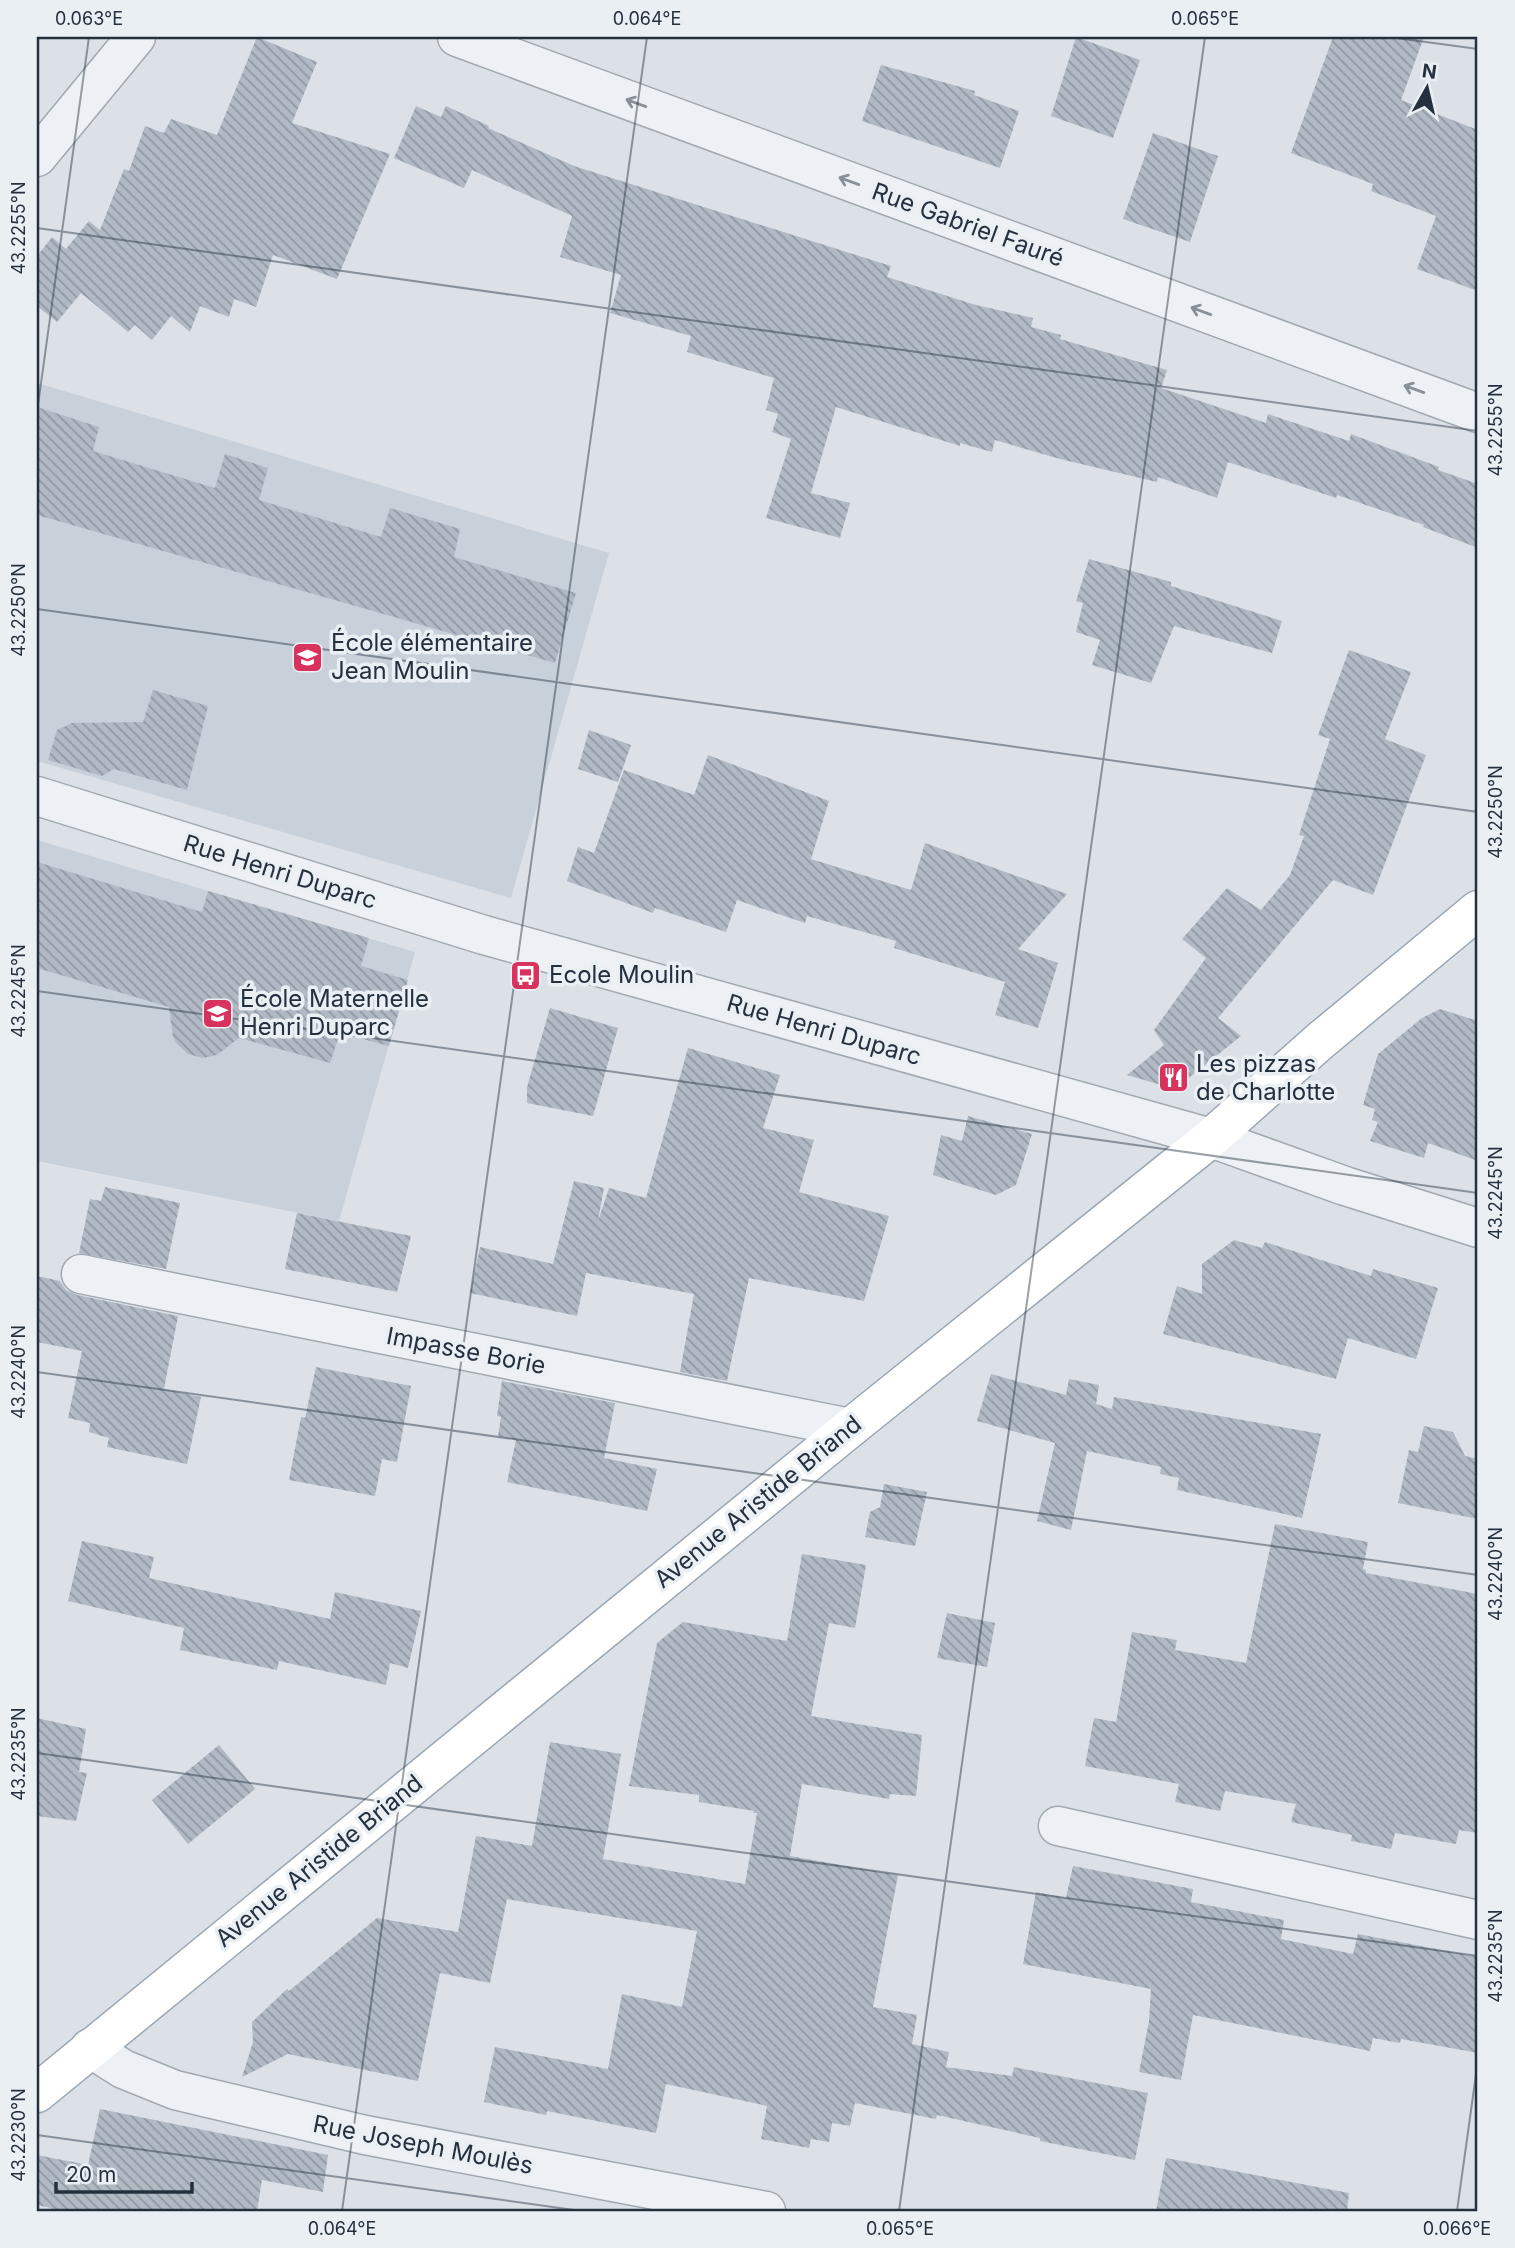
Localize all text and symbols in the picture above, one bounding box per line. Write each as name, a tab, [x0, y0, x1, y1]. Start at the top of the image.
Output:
text: 0.063°E	[55, 8, 123, 29]
text: 0.064°E	[613, 8, 681, 29]
text: 0.065°E	[1171, 8, 1239, 29]
north arrow	[1392, 52, 1462, 122]
text: N	[1421, 59, 1438, 84]
one-way arrow	[625, 95, 647, 108]
one-way arrow	[839, 174, 861, 186]
street label: Rue Gabriel Fauré	[868, 176, 1068, 273]
text: 43.2255°N	[8, 181, 29, 275]
one-way arrow	[1190, 303, 1212, 316]
one-way arrow	[1404, 382, 1426, 395]
text: 43.2255°N	[1485, 383, 1506, 477]
text: 43.2250°N	[8, 563, 29, 657]
place label: École élémentaire Jean Moulin	[331, 627, 533, 685]
school or university icon: École élémentaire Jean Moulin	[291, 640, 325, 674]
text: 43.2250°N	[1485, 765, 1506, 859]
street label: Rue Henri Duparc	[180, 828, 380, 915]
text: 43.2245°N	[8, 944, 29, 1038]
bus stop icon: Ecole Moulin	[509, 958, 543, 992]
place label: Ecole Moulin	[549, 960, 694, 989]
place label: École Maternelle Henri Duparc	[240, 983, 429, 1041]
street label: Rue Henri Duparc	[724, 988, 925, 1071]
school or university icon: École Maternelle Henri Duparc	[200, 996, 234, 1030]
place label: Les pizzas de Charlotte	[1196, 1049, 1335, 1106]
restaurant icon: Les pizzas de Charlotte	[1156, 1061, 1190, 1095]
text: 43.2245°N	[1485, 1146, 1506, 1240]
street label: Impasse Borie	[384, 1321, 548, 1380]
text: 43.2240°N	[8, 1325, 29, 1419]
street label: Avenue Aristide Briand	[648, 1409, 867, 1594]
text: 43.2240°N	[1485, 1527, 1506, 1621]
text: 43.2235°N	[8, 1707, 29, 1801]
street label: Avenue Aristide Briand	[209, 1768, 428, 1953]
text: 43.2235°N	[1485, 1909, 1506, 2003]
text: 43.2230°N	[8, 2088, 29, 2182]
street label: Rue Joseph Moulès	[311, 2109, 536, 2180]
scale bar	[56, 2150, 192, 2194]
text: 20 m	[66, 2162, 116, 2187]
text: 0.064°E	[308, 2218, 376, 2239]
text: 0.065°E	[866, 2218, 934, 2239]
text: 0.066°E	[1423, 2218, 1491, 2239]

